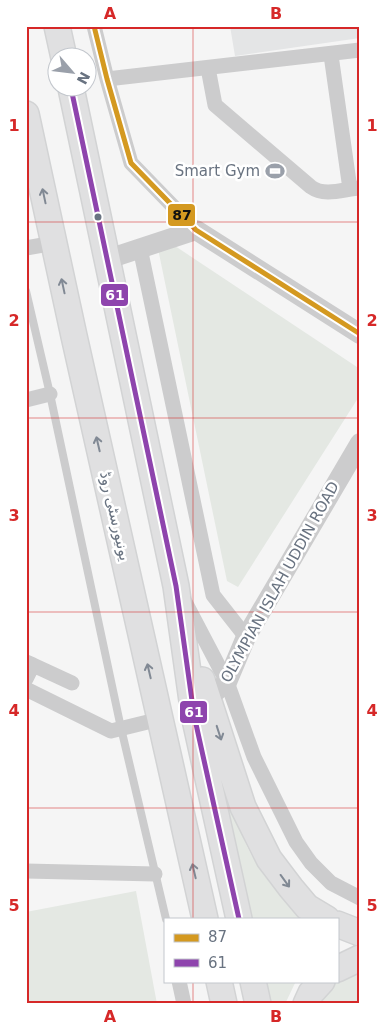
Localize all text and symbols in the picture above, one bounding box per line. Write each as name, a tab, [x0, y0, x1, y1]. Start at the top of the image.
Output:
text: A	[104, 4, 117, 23]
text: B	[270, 4, 282, 23]
north arrow	[48, 48, 98, 98]
text: N	[74, 69, 93, 87]
text: 1	[8, 116, 20, 135]
text: 1	[366, 116, 378, 135]
sports icon: Smart Gym	[264, 160, 286, 182]
place label: Smart Gym	[175, 162, 260, 180]
one-way arrow	[39, 188, 48, 204]
line badge: 87	[167, 203, 196, 227]
text: 87	[172, 207, 192, 223]
unlabelled marker	[93, 212, 103, 222]
one-way arrow	[58, 278, 68, 294]
line badge: 61	[100, 283, 129, 307]
text: 61	[105, 287, 125, 303]
text: 2	[8, 311, 20, 330]
text: 2	[366, 311, 378, 330]
one-way arrow	[93, 437, 103, 453]
street label: یونیورسٹی روڈ	[96, 470, 134, 562]
street label: OLYMPIAN ISLAH UDDIN ROAD	[217, 478, 343, 686]
text: 3	[8, 506, 20, 525]
text: 3	[366, 506, 378, 525]
one-way arrow	[144, 664, 153, 680]
line badge: 61	[179, 700, 208, 724]
text: 4	[8, 701, 20, 720]
text: 4	[366, 701, 378, 720]
text: 61	[184, 704, 204, 720]
one-way arrow	[215, 725, 224, 741]
one-way arrow	[189, 864, 199, 880]
one-way arrow	[280, 874, 290, 888]
text: 5	[8, 896, 20, 915]
text: 5	[366, 896, 378, 915]
legend	[164, 918, 338, 982]
text: 87	[208, 928, 227, 946]
text: 61	[208, 954, 227, 972]
text: A	[104, 1007, 117, 1026]
text: B	[270, 1007, 282, 1026]

